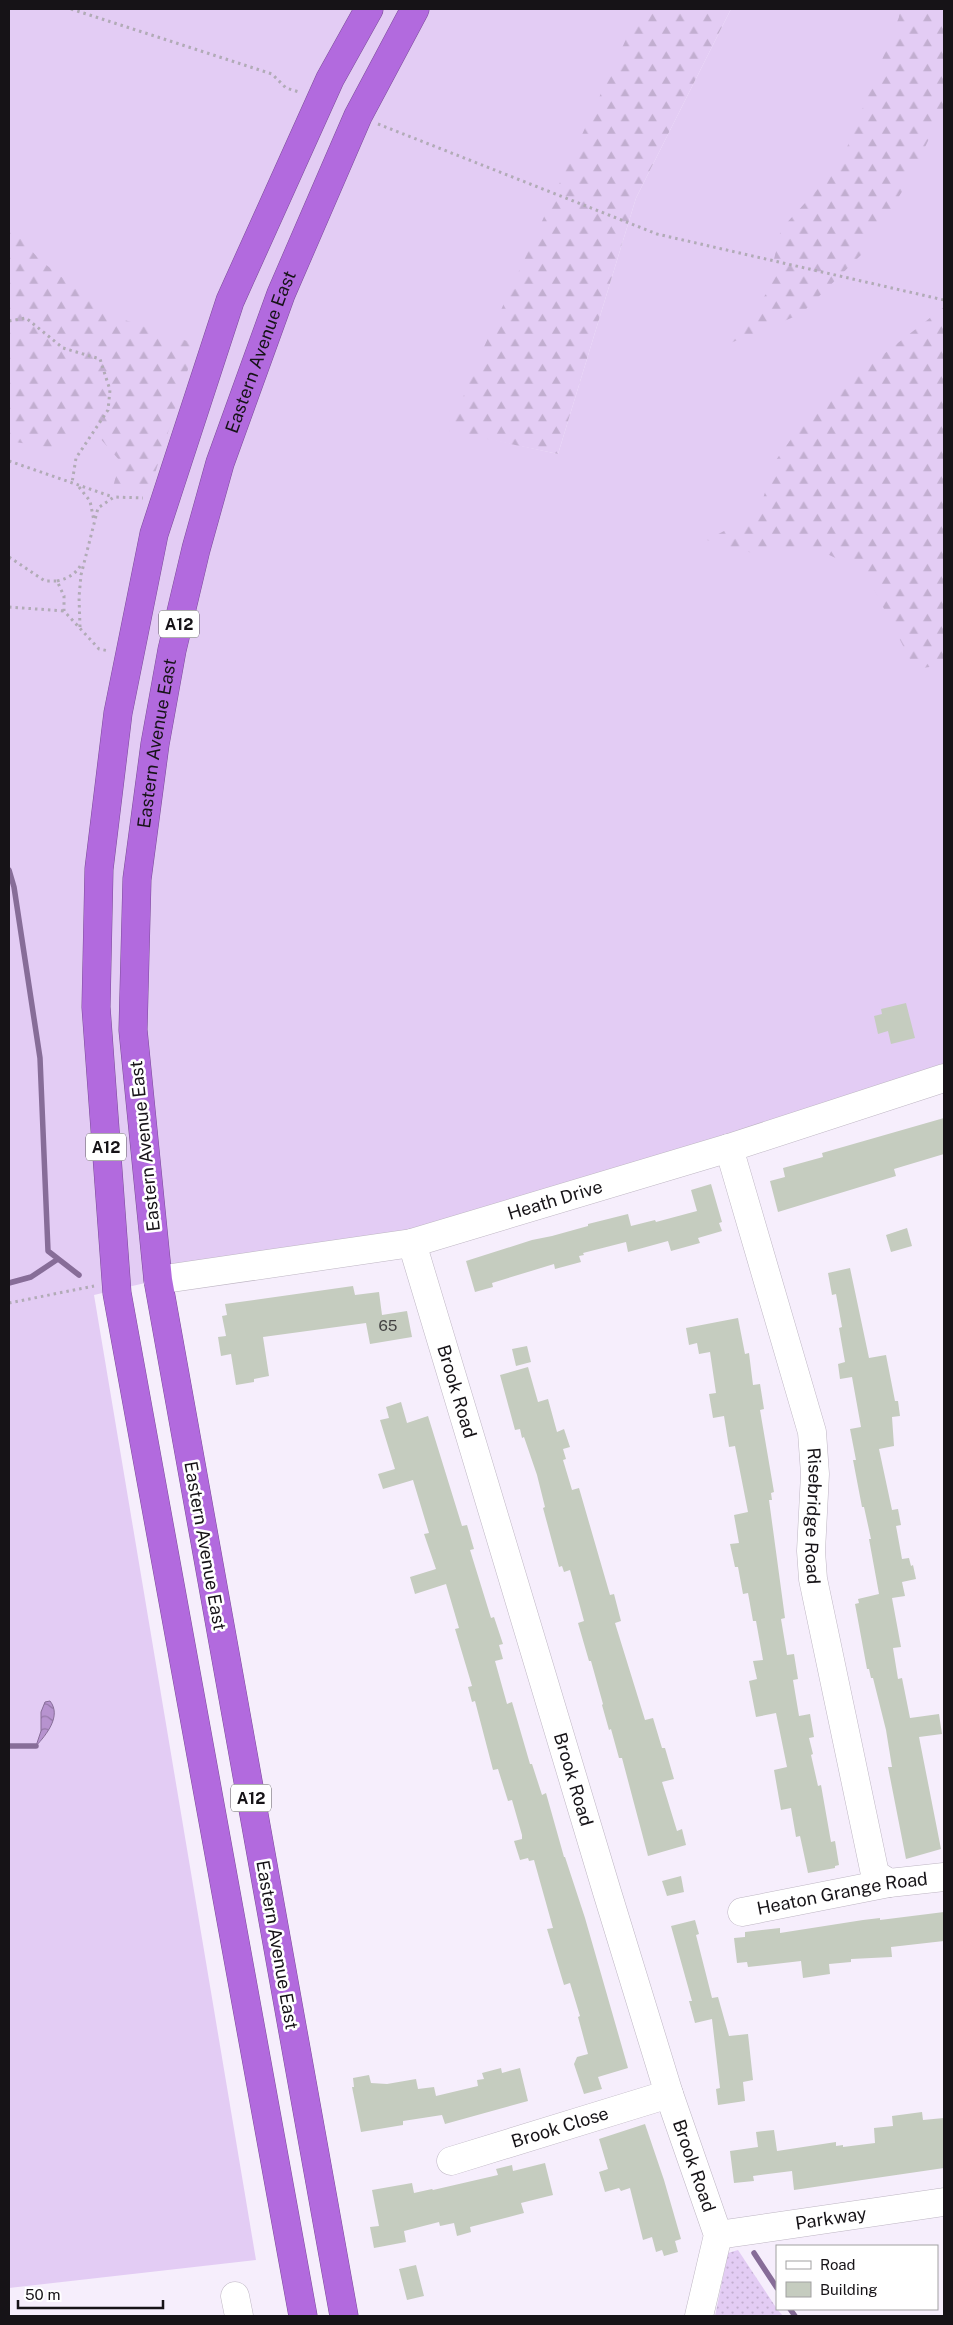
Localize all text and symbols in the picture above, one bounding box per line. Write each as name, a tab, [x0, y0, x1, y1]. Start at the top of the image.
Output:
street label: Eastern Avenue East	[221, 267, 300, 436]
road number: A12	[159, 610, 199, 638]
street label: Eastern Avenue East	[133, 657, 180, 829]
street label: Eastern Avenue East	[125, 1060, 164, 1232]
road number: A12	[86, 1134, 126, 1160]
street label: Heath Drive	[505, 1175, 605, 1224]
house number: 65	[379, 1317, 397, 1334]
street label: Brook Road	[433, 1342, 481, 1441]
street label: Risebridge Road	[801, 1447, 826, 1585]
street label: Eastern Avenue East	[180, 1460, 231, 1632]
street label: Brook Road	[550, 1730, 598, 1828]
road number: A12	[231, 1785, 271, 1812]
street label: Eastern Avenue East	[252, 1859, 303, 2031]
street label: Heaton Grange Road	[755, 1868, 929, 1919]
street label: Brook Close	[509, 2102, 611, 2152]
street label: Brook Road	[669, 2117, 720, 2215]
street label: Parkway	[794, 2202, 868, 2234]
legend	[776, 2245, 938, 2310]
text: Road	[820, 2256, 856, 2273]
scale bar	[18, 2278, 162, 2310]
text: Building	[820, 2281, 878, 2298]
text: 50 m	[25, 2286, 60, 2303]

